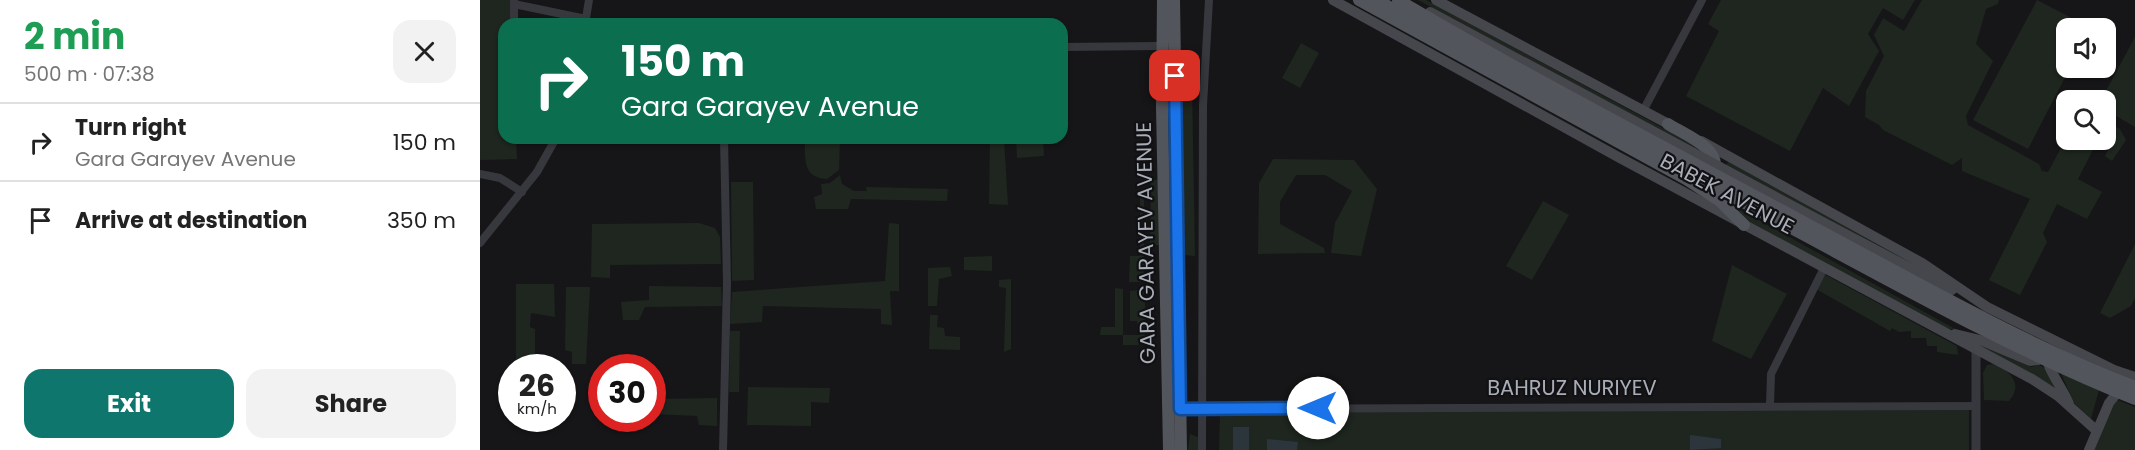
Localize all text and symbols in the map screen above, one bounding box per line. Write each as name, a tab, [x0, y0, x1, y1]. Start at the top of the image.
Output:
text: 2 min	[24, 11, 125, 62]
map controls	[2056, 18, 2116, 150]
button: sound	[2056, 18, 2116, 78]
button: close	[393, 20, 456, 83]
text: 150 m	[621, 32, 745, 91]
icon: right	[522, 42, 600, 120]
pin	[1149, 50, 1200, 101]
icon: arrive	[1158, 59, 1191, 92]
text: 500 m · 07:38	[24, 60, 155, 88]
text: Gara Garayev Avenue	[621, 88, 919, 125]
button: search	[2056, 90, 2116, 150]
text: Turn right	[75, 112, 186, 143]
street label: GARA GARAYEV AVENUE	[1129, 122, 1162, 364]
icon: right	[24, 126, 57, 159]
text: 150 m	[393, 127, 456, 158]
text: Gara Garayev Avenue	[75, 145, 296, 173]
street label: BABEK AVENUE	[1655, 146, 1799, 241]
icon: arrive	[24, 204, 57, 237]
text: Arrive at destination	[75, 205, 307, 236]
text: 350 m	[387, 205, 456, 236]
speed limit sign: 30	[588, 354, 666, 432]
text: 26	[519, 364, 555, 407]
button: Exit	[24, 369, 234, 438]
button: Share	[246, 369, 456, 438]
street label: BAHRUZ NURIYEV	[1487, 373, 1657, 402]
position arrow	[1286, 376, 1350, 440]
text: km/h	[517, 398, 557, 419]

